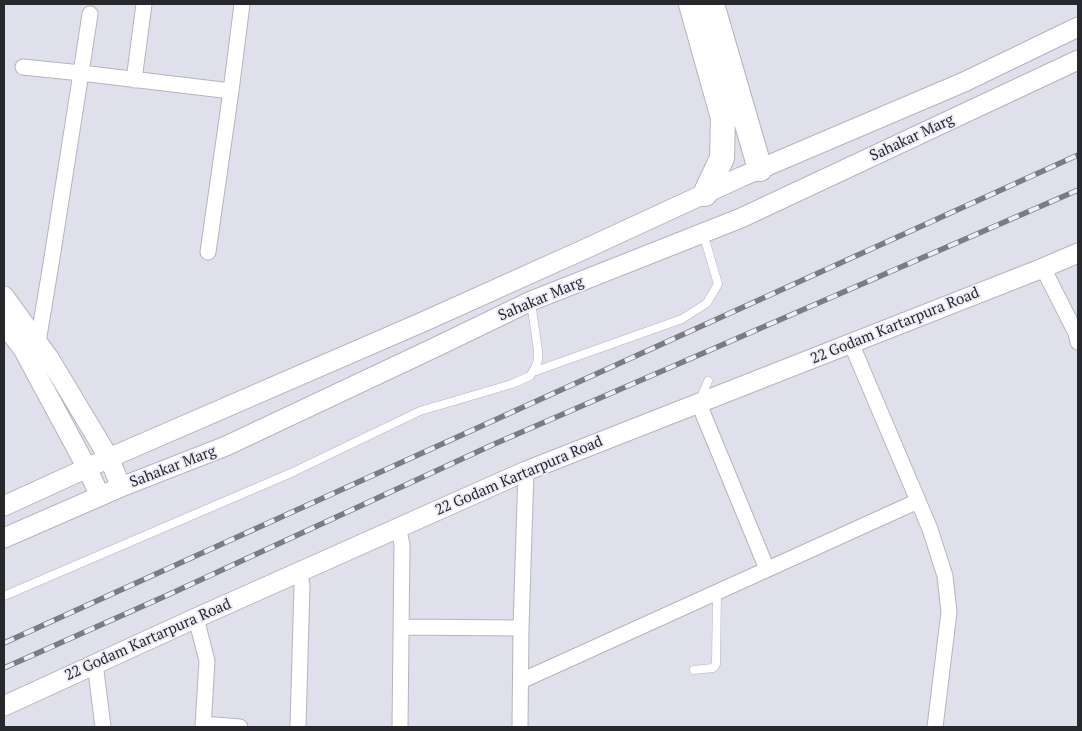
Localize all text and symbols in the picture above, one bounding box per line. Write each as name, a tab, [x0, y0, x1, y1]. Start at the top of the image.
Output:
street label: Sahakar Marg	[867, 111, 957, 165]
street label: Sahakar Marg	[496, 273, 586, 325]
street label: 22 Godam Kartarpura Road	[808, 284, 982, 368]
street label: 22 Godam Kartarpura Road	[433, 433, 605, 519]
street label: Sahakar Marg	[127, 442, 219, 492]
street label: 22 Godam Kartarpura Road	[62, 595, 234, 685]

